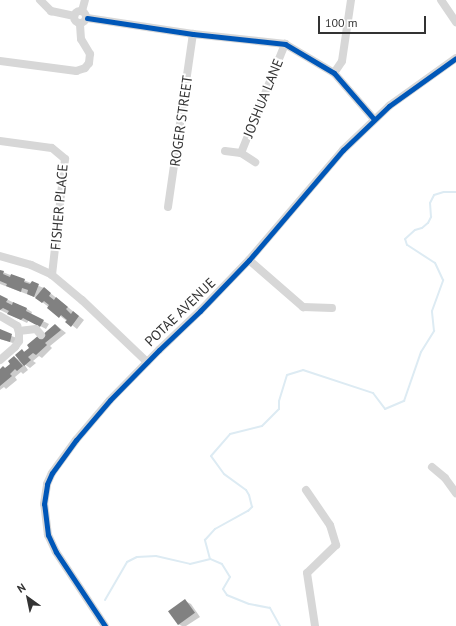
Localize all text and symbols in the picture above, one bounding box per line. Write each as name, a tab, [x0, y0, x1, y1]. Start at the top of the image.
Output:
scale bar	[320, 8, 428, 34]
text: 100 m	[325, 15, 358, 30]
street label: JOSHUA LANE	[239, 56, 287, 140]
street label: ROGER STREET	[166, 74, 196, 168]
street label: FISHER PLACE	[47, 163, 71, 251]
street label: POTAE AVENUE	[141, 274, 219, 350]
north arrow	[8, 578, 48, 618]
text: N	[15, 580, 28, 596]

